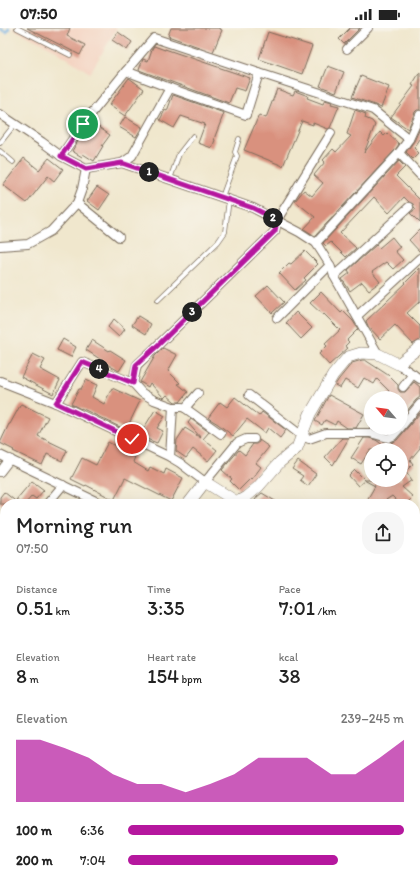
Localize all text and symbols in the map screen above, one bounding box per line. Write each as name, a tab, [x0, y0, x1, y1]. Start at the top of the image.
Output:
text: 07:50	[20, 5, 57, 23]
pin	[66, 107, 100, 141]
icon: arrive	[72, 113, 94, 135]
pin: 1	[139, 162, 159, 182]
text: 1	[146, 165, 152, 178]
pin: 2	[263, 208, 283, 228]
text: 2	[270, 211, 276, 224]
pin: 3	[182, 302, 202, 322]
text: 3	[189, 305, 195, 318]
pin: 4	[89, 359, 109, 379]
text: 4	[96, 362, 102, 375]
north arrow	[364, 391, 408, 435]
map controls	[364, 391, 408, 487]
pin	[115, 422, 149, 456]
icon: check	[121, 428, 143, 450]
button: locate	[364, 443, 408, 487]
text: Morning run	[16, 512, 132, 539]
button: share	[362, 512, 404, 554]
text: 07:50	[16, 541, 48, 556]
text: Distance	[16, 583, 57, 596]
text: Time	[147, 583, 171, 596]
text: Pace	[279, 583, 301, 596]
text: 0.51	[16, 596, 53, 620]
text: 3:35	[147, 596, 185, 620]
text: 7:01	[279, 596, 315, 620]
text: km	[53, 605, 70, 618]
text: /km	[315, 605, 337, 618]
text: Elevation	[16, 651, 60, 664]
text: Heart rate	[147, 651, 196, 664]
text: kcal	[279, 651, 298, 664]
text: 8	[16, 664, 27, 688]
text: 154	[147, 664, 179, 688]
text: 38	[279, 664, 301, 688]
text: m	[27, 673, 39, 686]
text: bpm	[179, 673, 202, 686]
text: Elevation	[16, 711, 68, 726]
text: 239–245 m	[341, 711, 404, 726]
text: 100 m	[16, 823, 52, 838]
text: 6:36	[80, 823, 104, 838]
text: 200 m	[16, 853, 53, 868]
text: 7:04	[80, 853, 105, 868]

